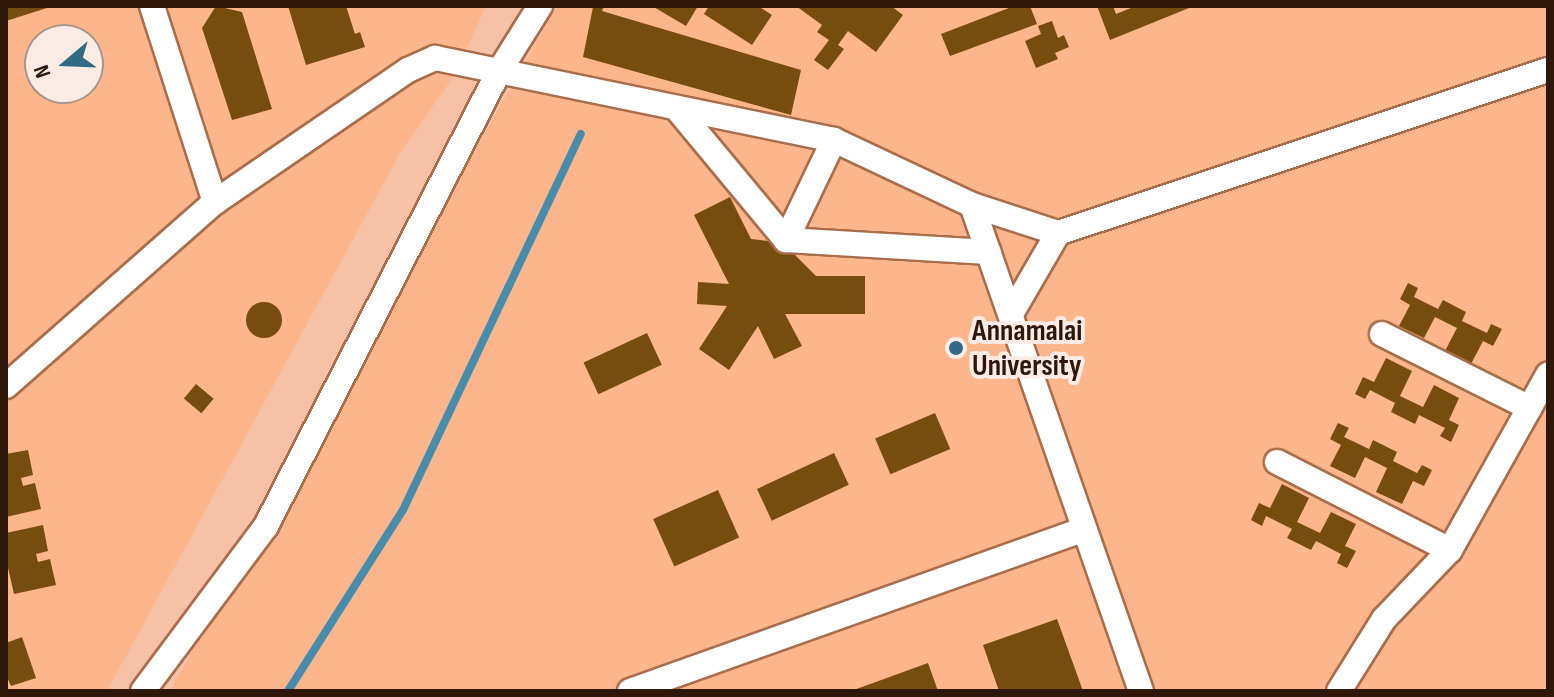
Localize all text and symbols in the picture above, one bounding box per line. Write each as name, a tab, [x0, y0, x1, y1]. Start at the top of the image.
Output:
north arrow	[24, 24, 104, 104]
text: N	[28, 61, 57, 81]
place label: Annamalai University	[972, 313, 1082, 384]
marker: Annamalai University	[947, 339, 965, 357]

